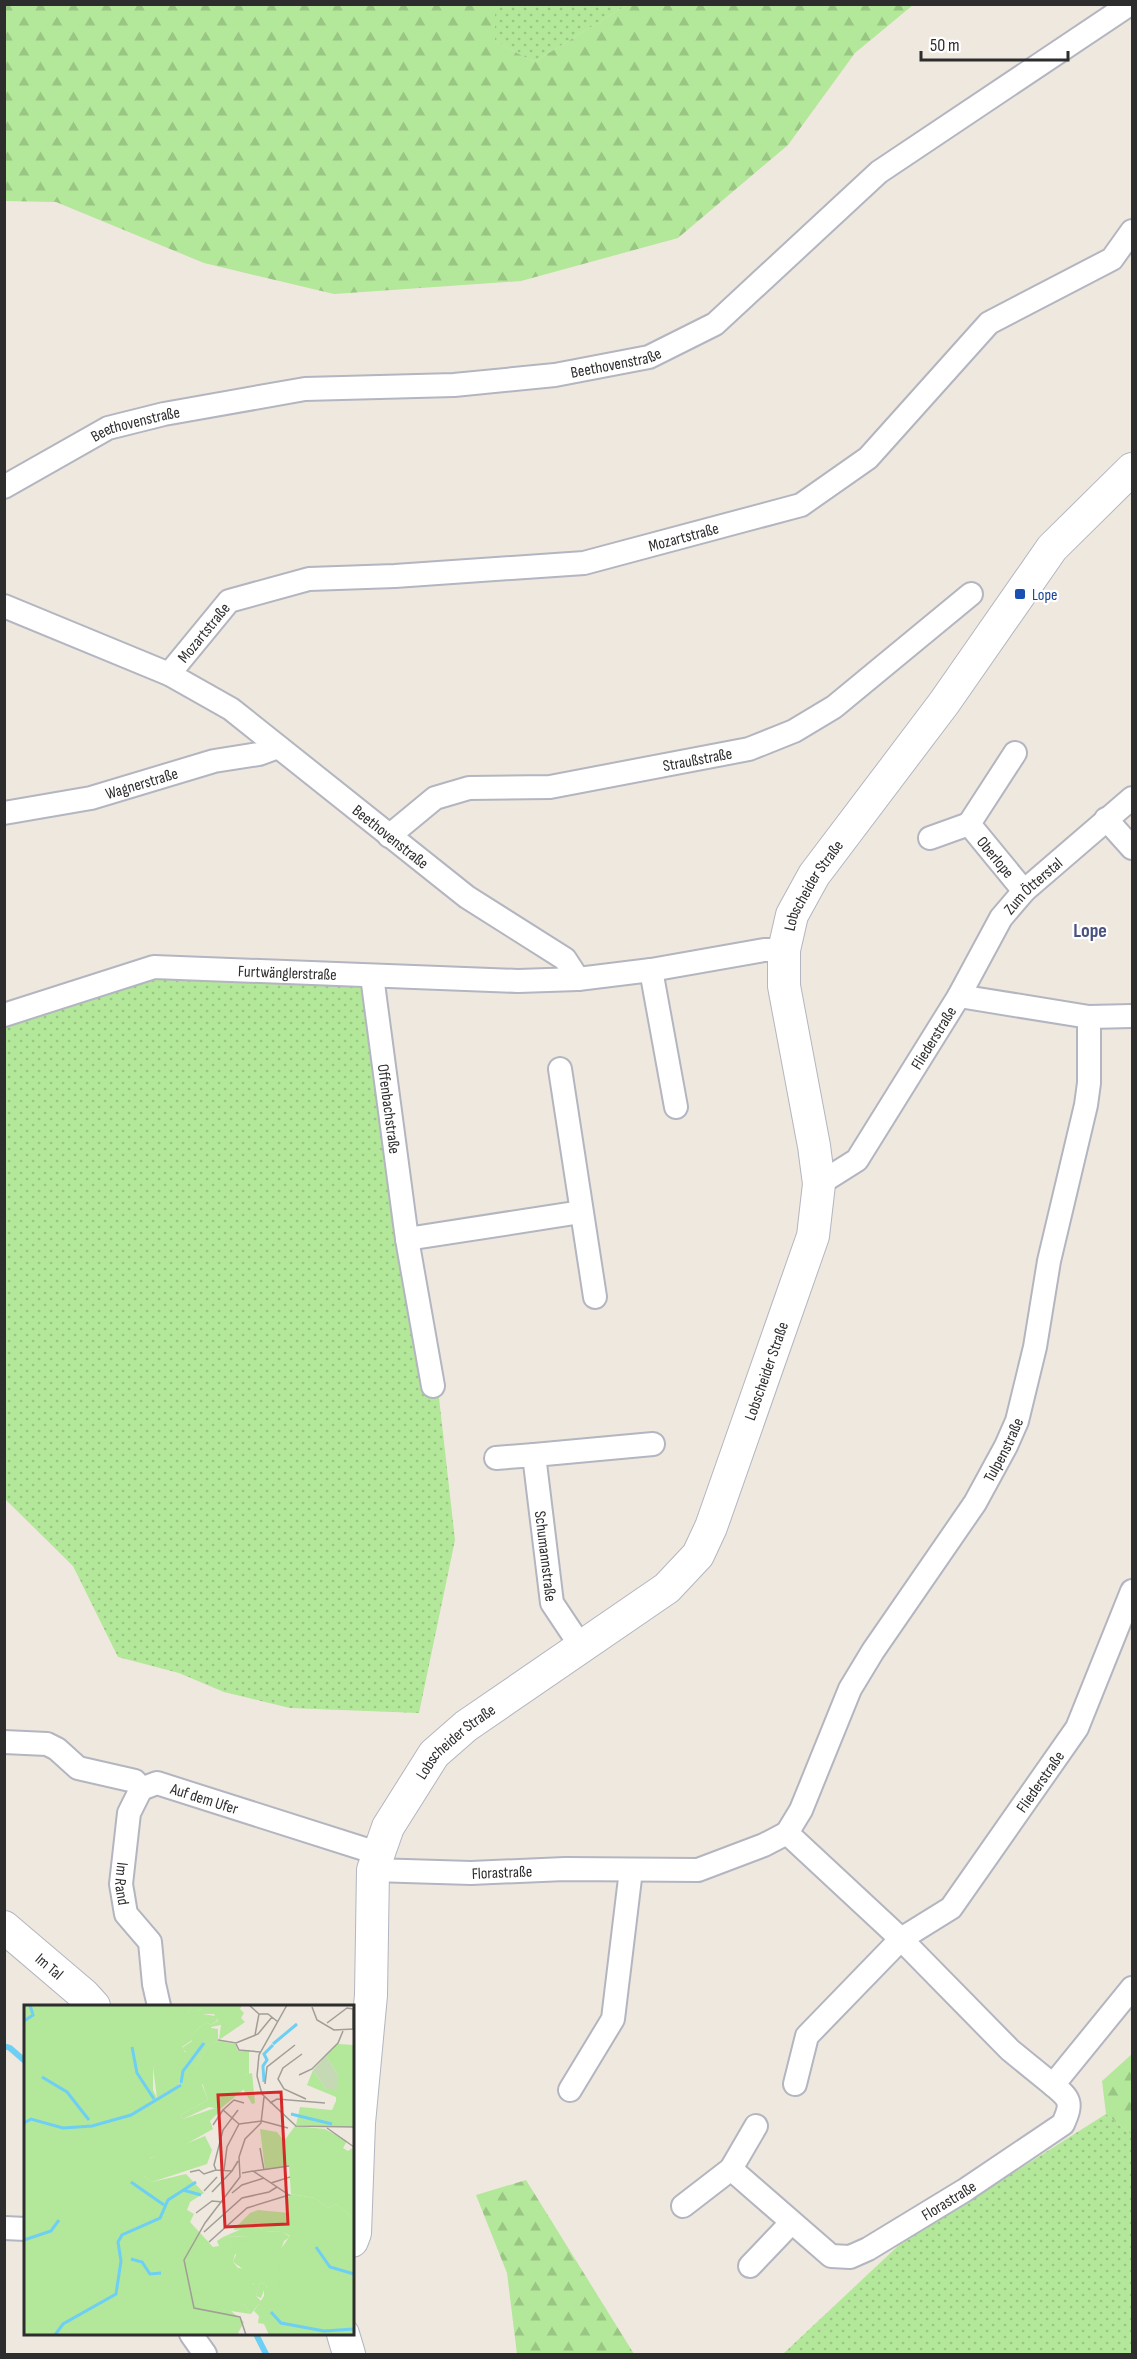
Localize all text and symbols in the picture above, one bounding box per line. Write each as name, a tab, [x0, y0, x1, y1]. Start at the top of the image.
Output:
scale bar	[921, 24, 1068, 62]
text: 50 m	[930, 35, 960, 56]
street label: Beethovenstraße	[569, 344, 665, 383]
street label: Beethovenstraße	[88, 403, 181, 447]
street label: Mozartstraße	[647, 519, 721, 556]
place label: Lope	[1032, 586, 1057, 605]
marker: Lope	[1013, 587, 1027, 601]
street label: Mozartstraße	[174, 599, 235, 667]
street label: Straußstraße	[661, 744, 734, 776]
street label: Wagnerstraße	[103, 764, 180, 804]
street label: Beethovenstraße	[348, 801, 432, 874]
street label: Oberlope	[972, 833, 1017, 883]
street label: Lobscheider Straße	[781, 837, 848, 933]
street label: Zum Ötterstal	[1000, 854, 1067, 919]
district label: Lope	[1073, 919, 1107, 943]
street label: Furtwänglerstraße	[238, 962, 337, 985]
street label: Fliederstraße	[908, 1003, 961, 1073]
street label: Offenbachstraße	[373, 1063, 404, 1155]
street label: Lobscheider Straße	[741, 1319, 793, 1423]
street label: Tulpenstraße	[980, 1415, 1028, 1486]
street label: Schumannstraße	[530, 1510, 560, 1603]
street label: Lobscheider Straße	[413, 1701, 499, 1783]
street label: Fliederstraße	[1013, 1748, 1069, 1817]
street label: Auf dem Ufer	[167, 1780, 241, 1819]
street label: Im Rand	[110, 1861, 132, 1907]
street label: Florastraße	[471, 1862, 533, 1884]
street label: Im Tal	[31, 1950, 67, 1984]
inset map	[24, 2005, 354, 2335]
street label: Florastraße	[918, 2177, 980, 2225]

